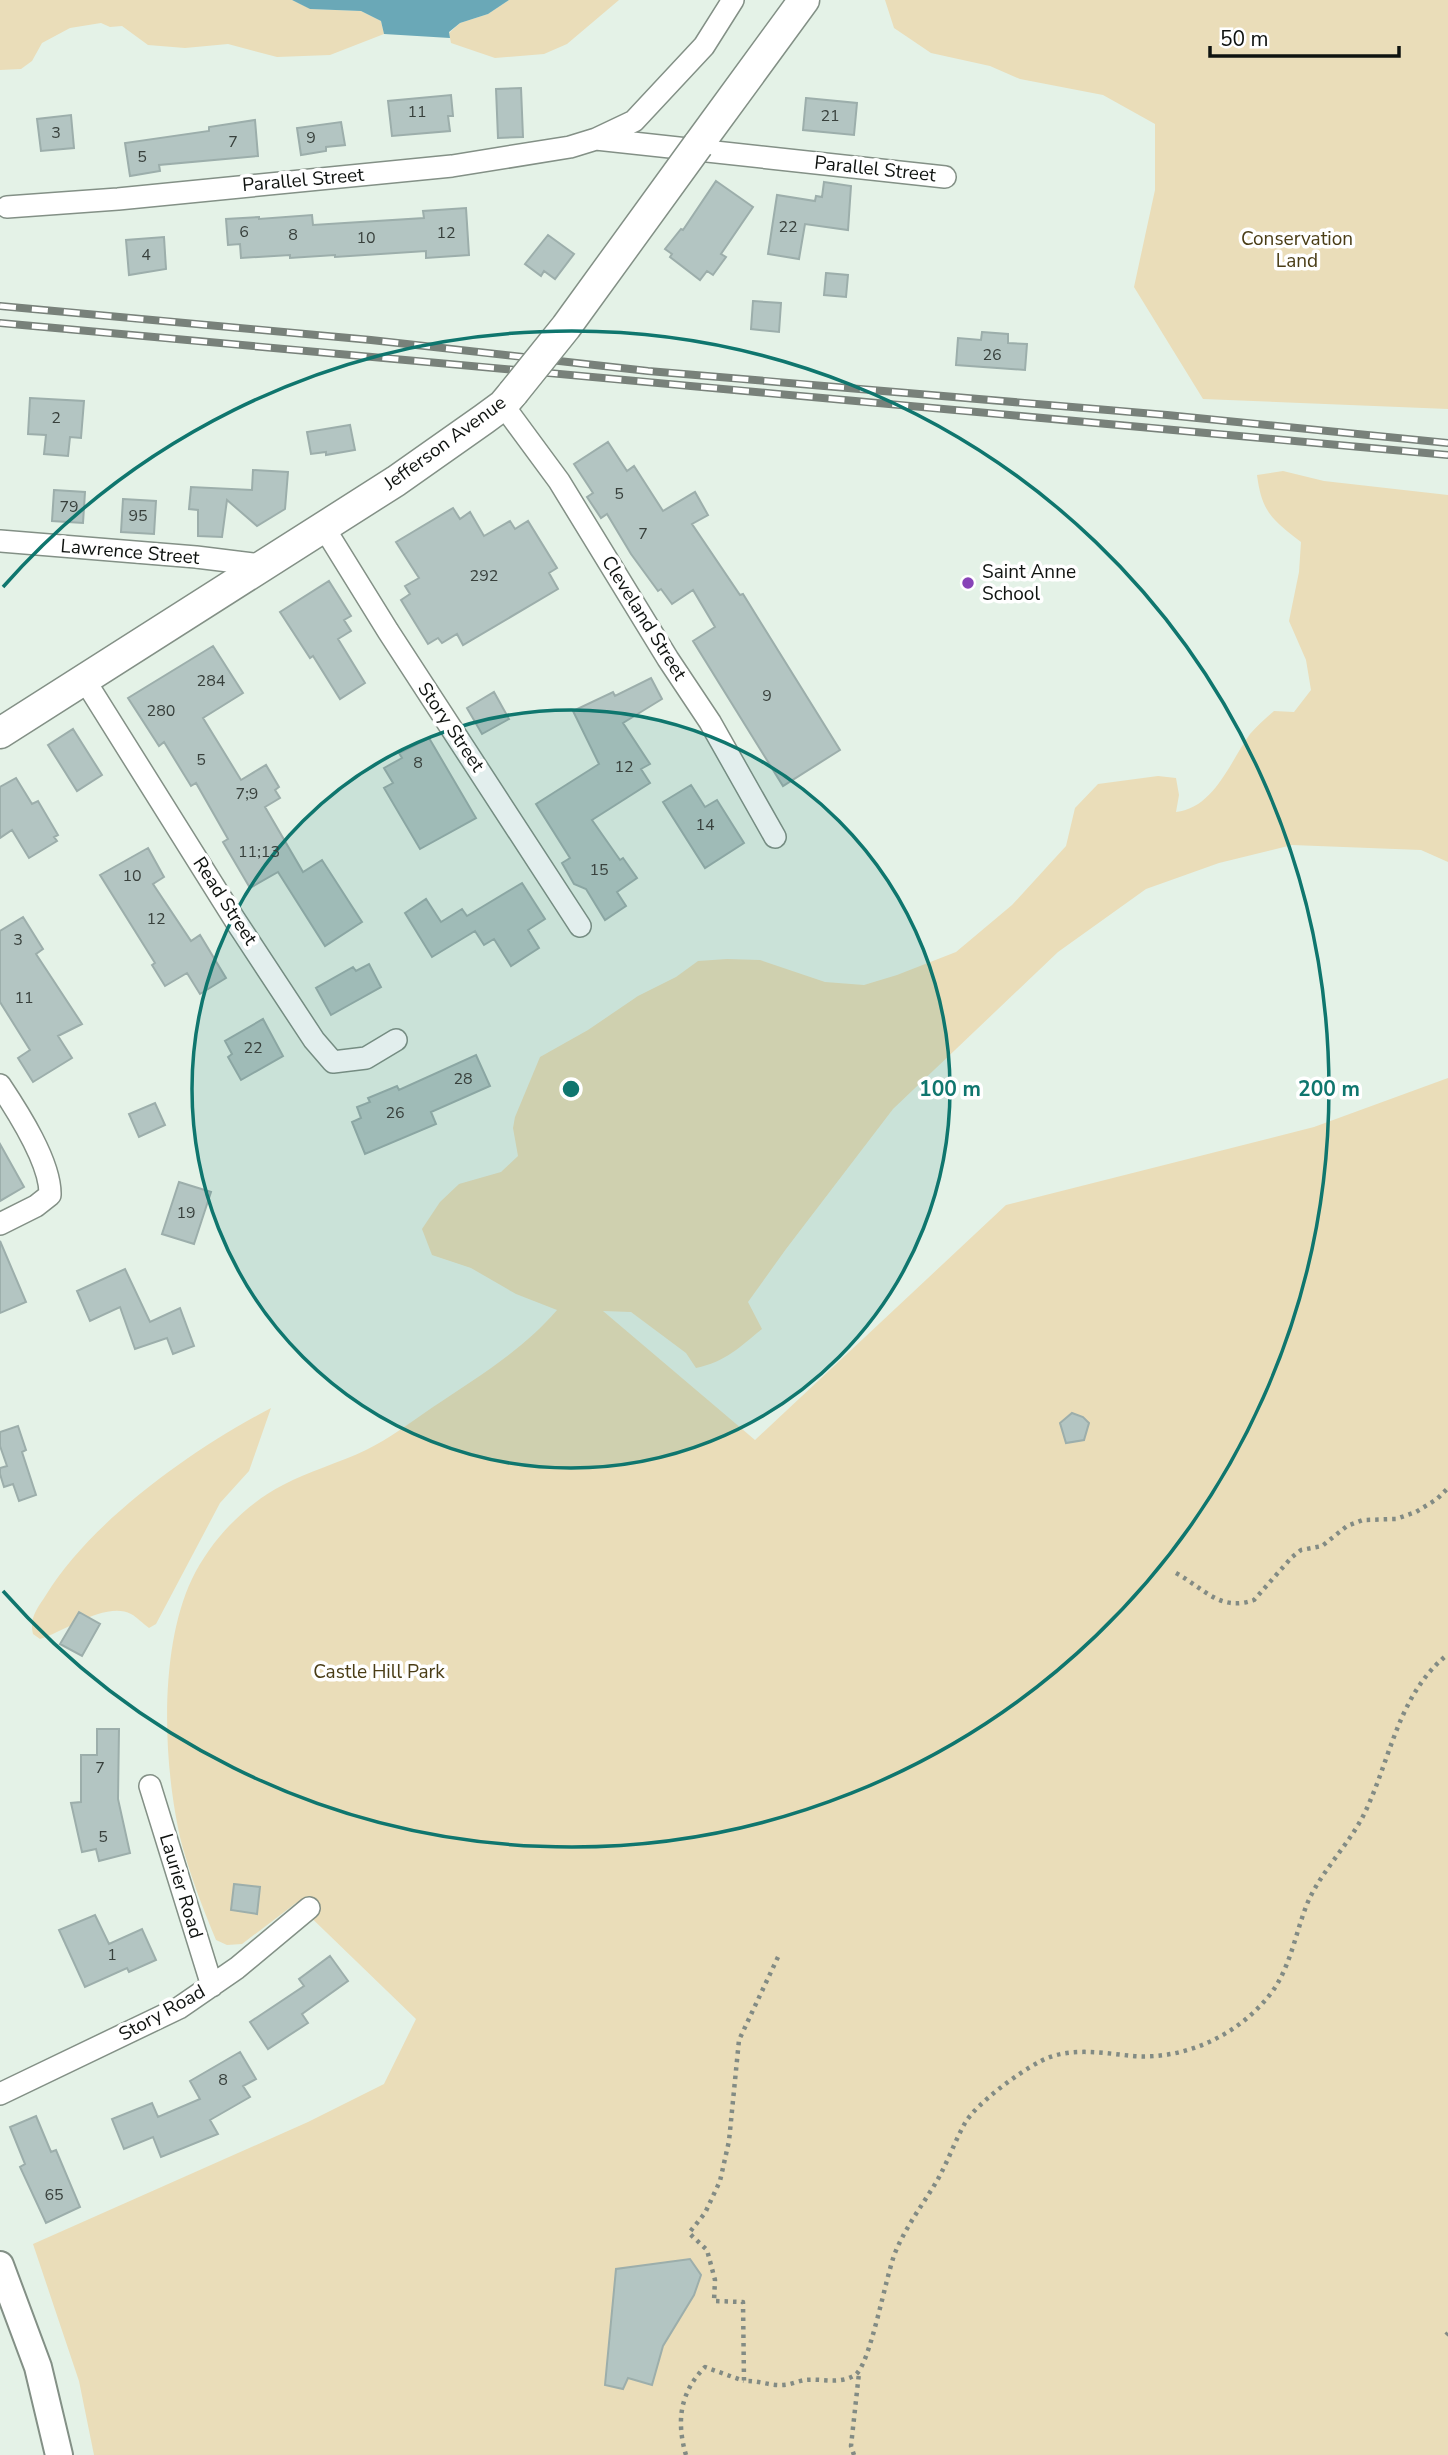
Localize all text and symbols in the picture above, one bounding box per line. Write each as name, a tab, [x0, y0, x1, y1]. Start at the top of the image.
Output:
scale bar	[1210, 14, 1399, 58]
text: 50 m	[1220, 25, 1269, 53]
house number: 11	[407, 101, 427, 123]
house number: 21	[820, 105, 840, 127]
house number: 3	[51, 122, 61, 144]
house number: 9	[306, 127, 316, 149]
house number: 7	[228, 131, 238, 153]
house number: 5	[137, 146, 147, 168]
street label: Parallel Street	[813, 150, 937, 188]
street label: Parallel Street	[241, 162, 365, 198]
house number: 22	[778, 216, 798, 238]
house number: 6	[239, 221, 249, 243]
house number: 12	[436, 222, 456, 244]
house number: 8	[288, 224, 298, 246]
park label: Conservation Land	[1241, 226, 1353, 274]
house number: 10	[356, 227, 376, 249]
house number: 4	[141, 244, 151, 266]
house number: 26	[982, 344, 1002, 366]
street label: Jefferson Avenue	[378, 390, 511, 497]
house number: 2	[51, 407, 61, 429]
house number: 5	[614, 483, 624, 505]
house number: 79	[59, 496, 79, 518]
house number: 95	[128, 505, 148, 527]
house number: 7	[638, 523, 648, 545]
street label: Lawrence Street	[59, 533, 201, 571]
street label: Cleveland Street	[595, 551, 693, 686]
place label: Saint Anne School	[982, 559, 1076, 607]
house number: 292	[470, 565, 498, 587]
marker: Saint Anne School	[960, 575, 976, 591]
house number: 284	[197, 670, 226, 692]
street label: Story Street	[412, 677, 491, 777]
house number: 9	[762, 685, 772, 707]
house number: 280	[147, 700, 175, 722]
house number: 5	[196, 749, 206, 771]
house number: 8	[413, 752, 423, 774]
house number: 12	[614, 756, 634, 778]
house number: 7;9	[236, 783, 258, 805]
house number: 14	[695, 814, 715, 836]
house number: 11;13	[238, 841, 280, 863]
street label: Read Street	[187, 852, 263, 950]
house number: 15	[589, 859, 609, 881]
house number: 10	[122, 865, 142, 887]
house number: 12	[146, 908, 166, 930]
house number: 3	[13, 929, 23, 951]
house number: 11	[14, 987, 34, 1009]
house number: 22	[243, 1037, 263, 1059]
house number: 28	[453, 1068, 473, 1090]
text: 100 m	[919, 1075, 981, 1103]
text: 200 m	[1298, 1075, 1360, 1103]
centre of rings	[559, 1077, 583, 1101]
house number: 26	[385, 1102, 405, 1124]
house number: 19	[176, 1202, 196, 1224]
park label: Castle Hill Park	[313, 1659, 445, 1685]
house number: 7	[95, 1757, 105, 1779]
house number: 5	[98, 1826, 108, 1848]
street label: Laurier Road	[153, 1830, 209, 1942]
house number: 1	[107, 1944, 117, 1966]
street label: Story Road	[114, 1979, 210, 2047]
house number: 8	[218, 2069, 228, 2091]
house number: 65	[44, 2184, 64, 2206]

